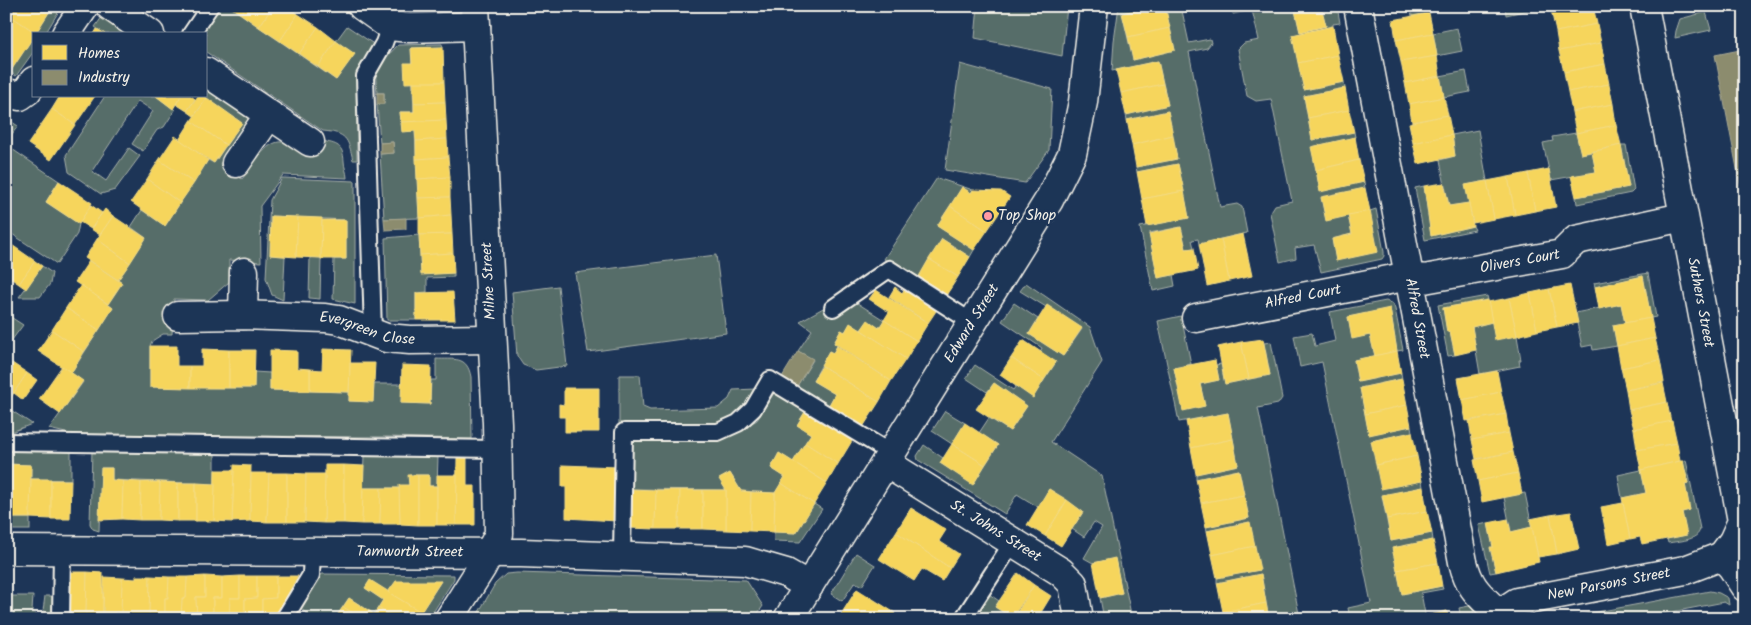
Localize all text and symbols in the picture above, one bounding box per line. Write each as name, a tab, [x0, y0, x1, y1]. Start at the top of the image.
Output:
legend	[32, 32, 208, 98]
text: Homes	[78, 42, 121, 66]
text: Industry	[78, 66, 131, 90]
place label: Top Shop	[998, 204, 1056, 228]
marker: Top Shop	[982, 210, 994, 222]
street label: Milne Street	[475, 241, 503, 321]
street label: Olivers Court	[1478, 243, 1562, 281]
street label: Suthers Street	[1680, 256, 1721, 350]
street label: Alfred Street	[1398, 276, 1436, 361]
street label: Alfred Court	[1263, 278, 1343, 316]
street label: Edward Street	[938, 279, 1006, 368]
street label: Evergreen Close	[319, 306, 415, 352]
street label: St. Johns Street	[945, 494, 1046, 569]
street label: Tamworth Street	[356, 540, 464, 565]
street label: New Parsons Street	[1545, 561, 1673, 608]

